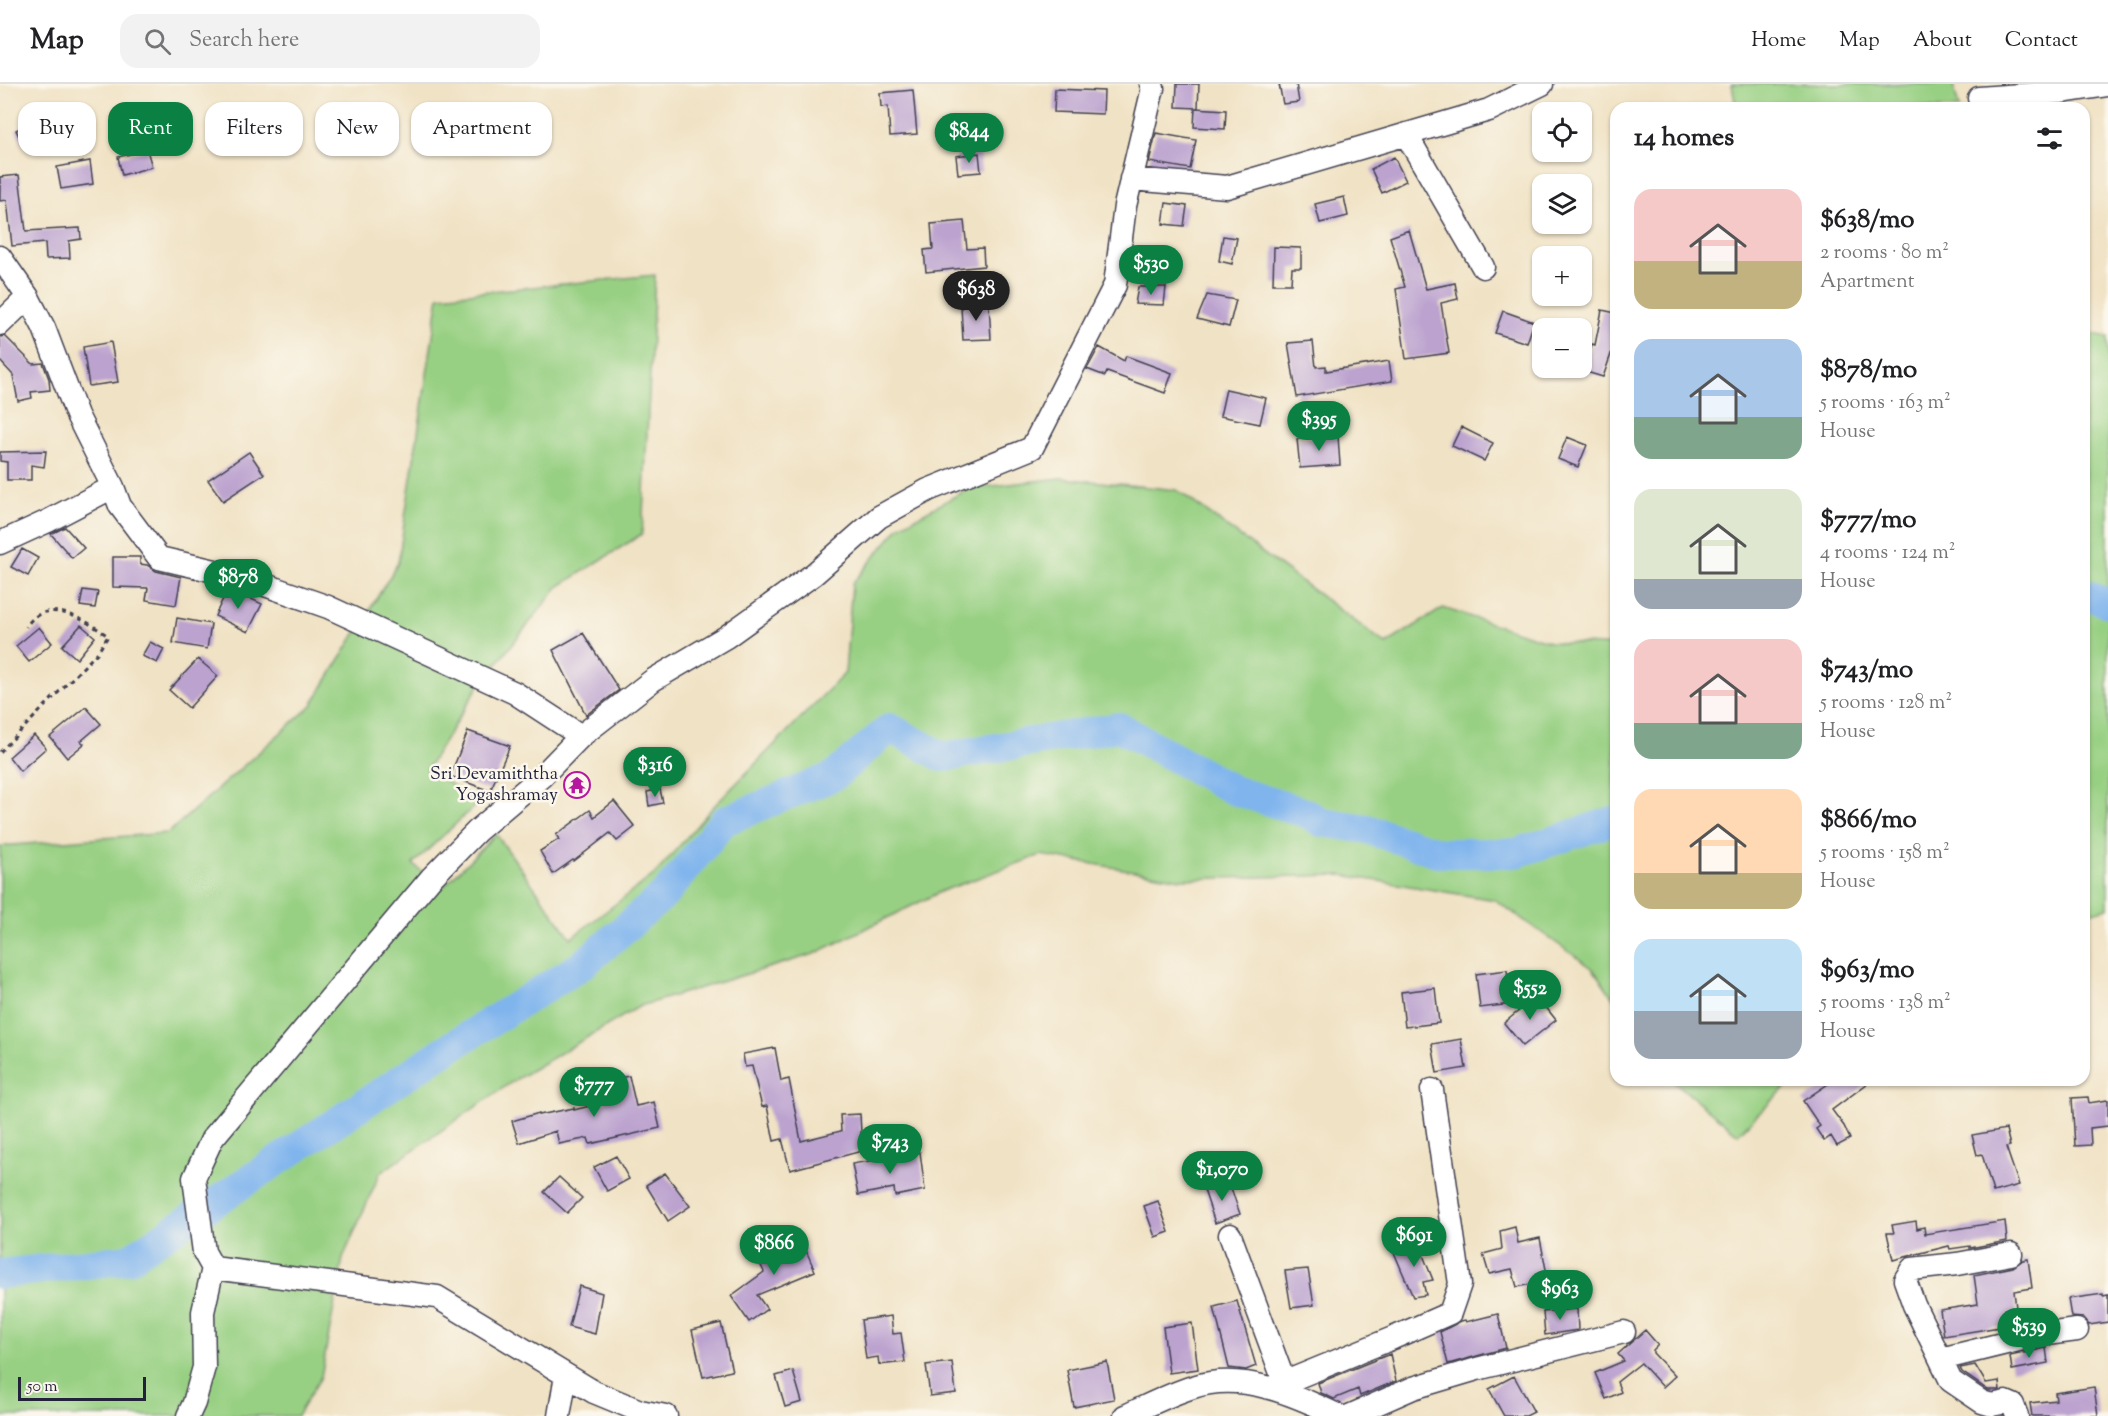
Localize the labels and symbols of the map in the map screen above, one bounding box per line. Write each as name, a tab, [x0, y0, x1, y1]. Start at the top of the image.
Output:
pin: $844	[933, 113, 1005, 164]
pin: $530	[1115, 245, 1187, 296]
pin: $638	[940, 271, 1012, 322]
pin: $395	[1283, 401, 1355, 452]
pin: $878	[202, 559, 274, 610]
pin: $316	[619, 747, 691, 798]
place label: Sri Devamiththa Yogashramay	[430, 762, 558, 809]
temple icon: Sri Devamiththa Yogashramay	[562, 770, 592, 800]
pin: $552	[1494, 970, 1566, 1021]
pin: $777	[558, 1067, 630, 1118]
pin: $743	[854, 1124, 926, 1175]
pin: $1,070	[1173, 1151, 1271, 1202]
pin: $691	[1378, 1217, 1450, 1268]
pin: $866	[738, 1225, 810, 1276]
pin: $963	[1524, 1270, 1596, 1321]
pin: $539	[1993, 1308, 2065, 1359]
scale bar	[18, 1374, 146, 1402]

